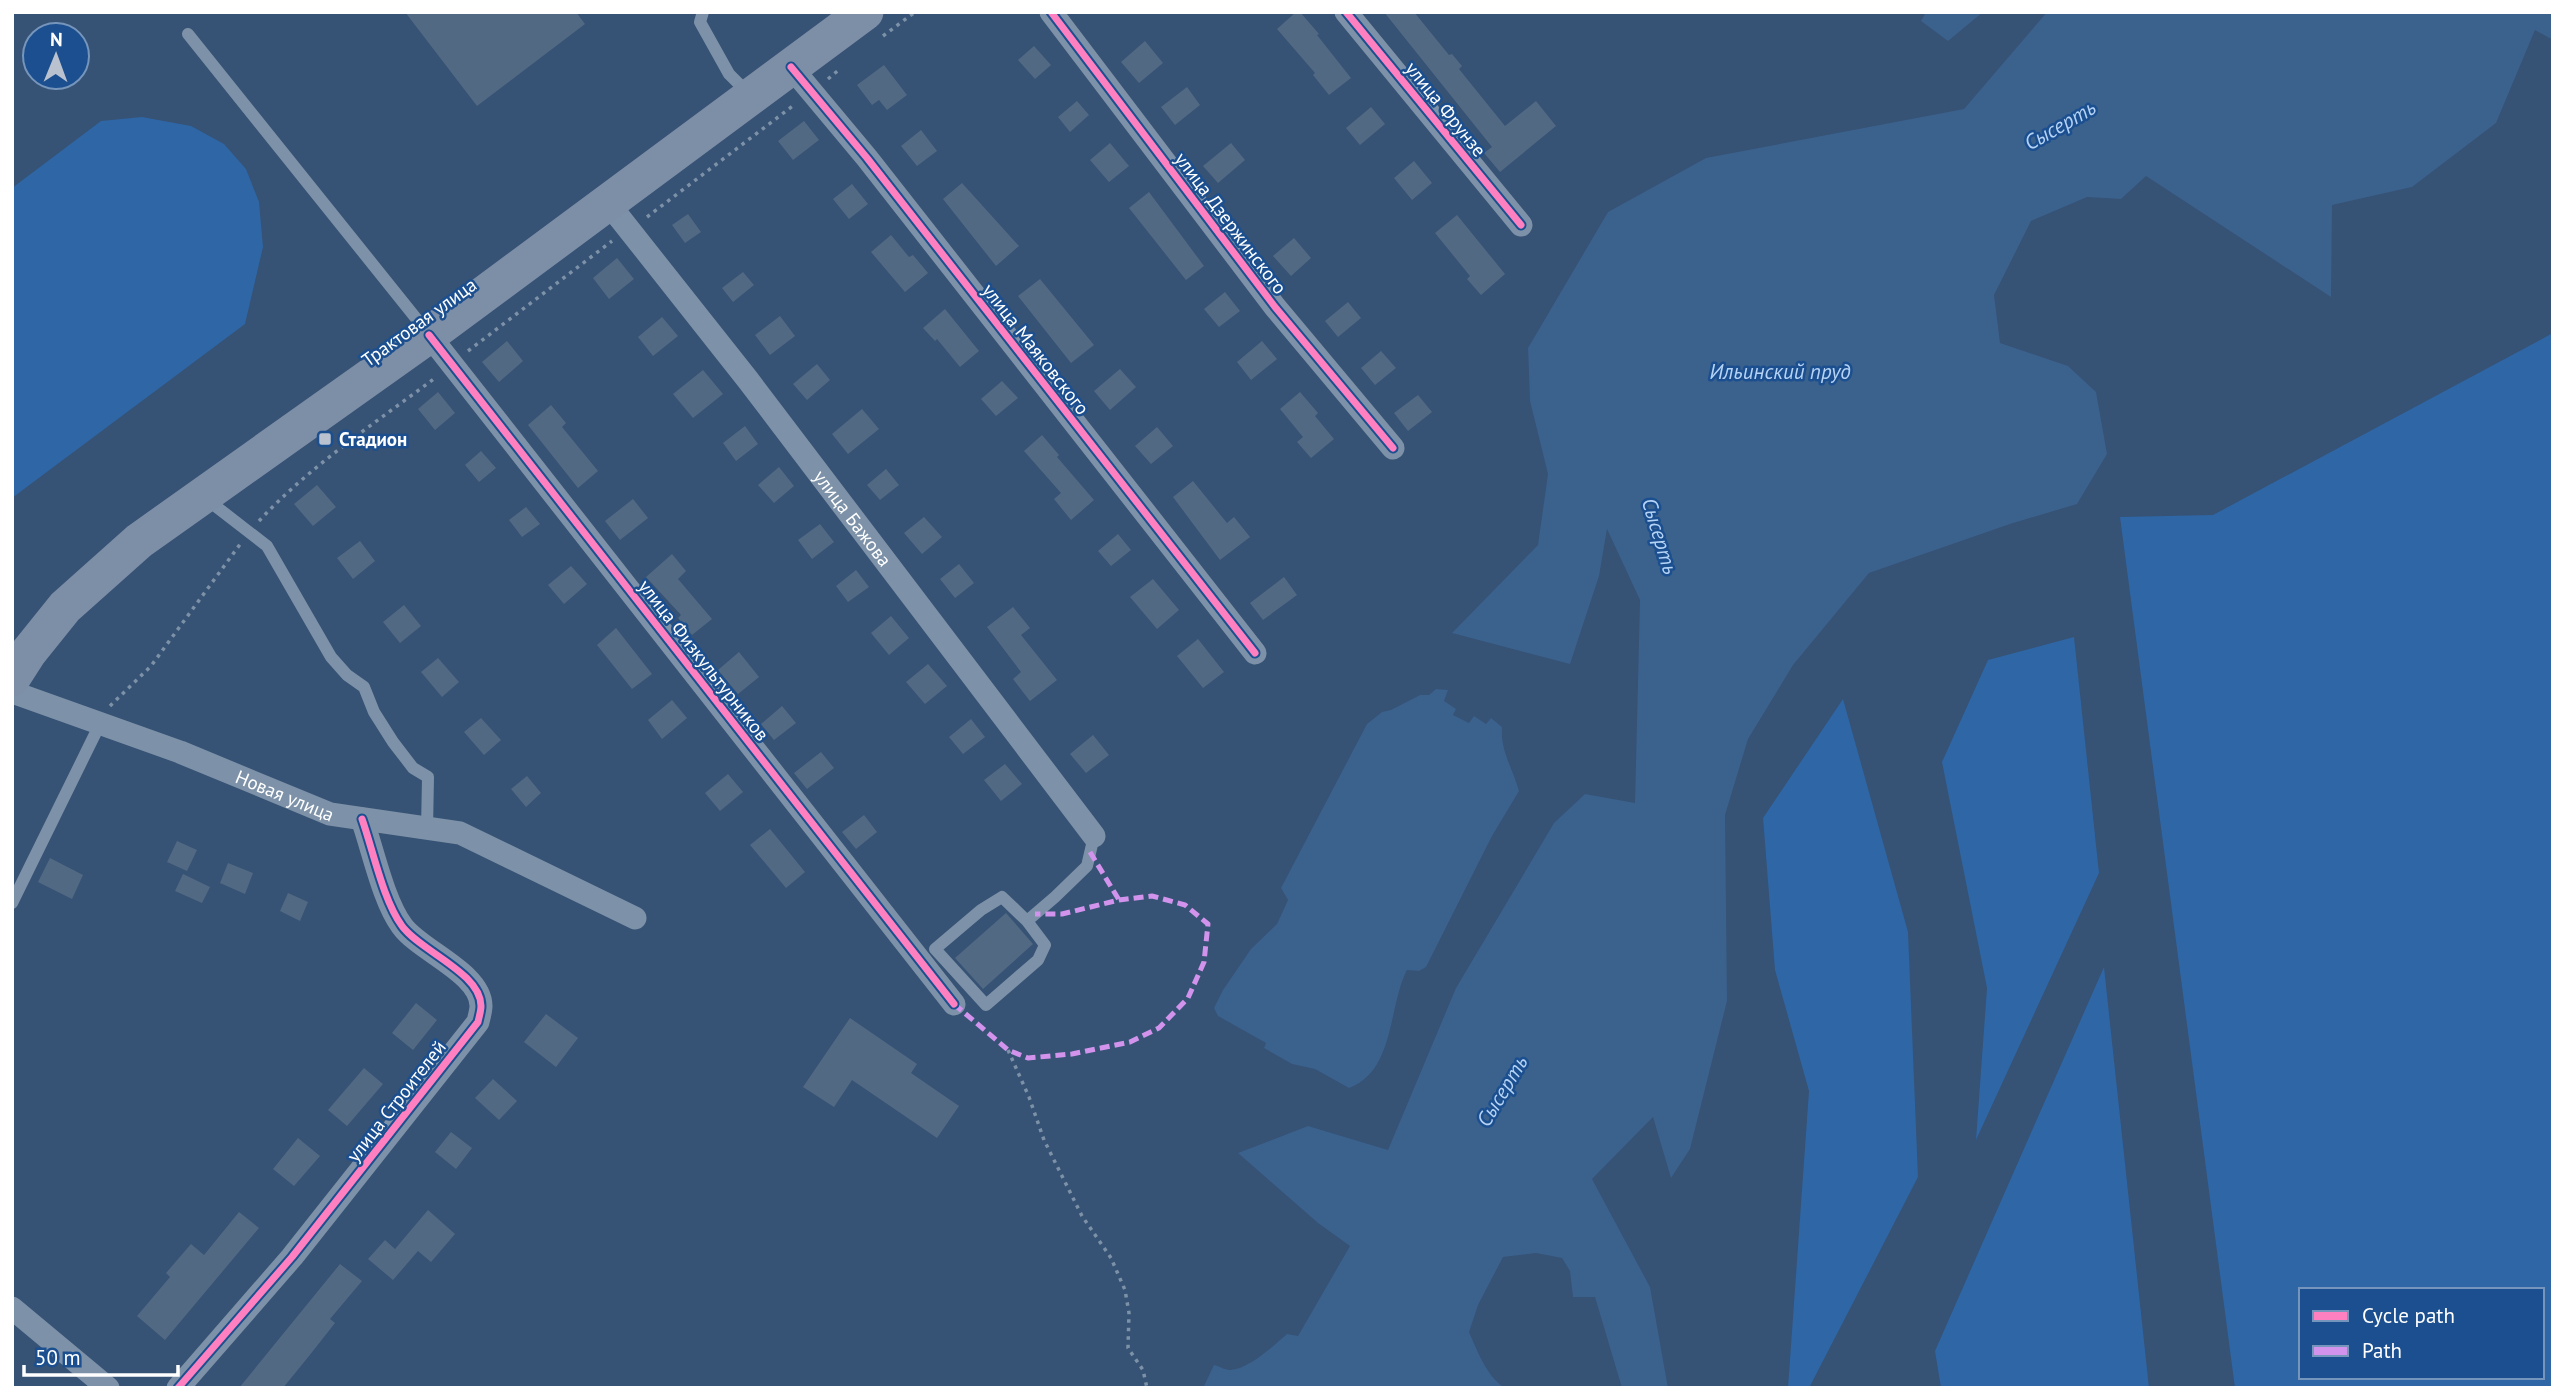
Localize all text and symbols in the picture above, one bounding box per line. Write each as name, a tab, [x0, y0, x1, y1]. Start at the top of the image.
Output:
north arrow	[21, 21, 91, 91]
text: N	[50, 27, 63, 51]
street label: улица Фрунзе	[1400, 57, 1492, 161]
water label: Сысерть	[2019, 94, 2101, 156]
street label: улица Дзержинского	[1170, 147, 1292, 299]
street label: Трактовая улица	[357, 272, 481, 372]
street label: улица Маяковского	[977, 279, 1095, 419]
water label: Ильинский пруд	[1709, 358, 1851, 385]
place label: Стадион	[339, 427, 407, 451]
marker: Стадион	[317, 431, 333, 447]
street label: улица Бажова	[808, 465, 897, 571]
water label: Сысерть	[1636, 495, 1684, 577]
street label: улица Физкультурников	[634, 575, 774, 745]
street label: Новая улица	[232, 764, 338, 826]
street label: улица Строителей	[341, 1035, 451, 1167]
water label: Сысерть	[1470, 1050, 1534, 1132]
legend	[2299, 1288, 2544, 1379]
text: Cycle path	[2362, 1302, 2455, 1329]
scale bar	[24, 1334, 178, 1378]
text: Path	[2362, 1337, 2402, 1364]
text: 50 m	[35, 1344, 81, 1371]

